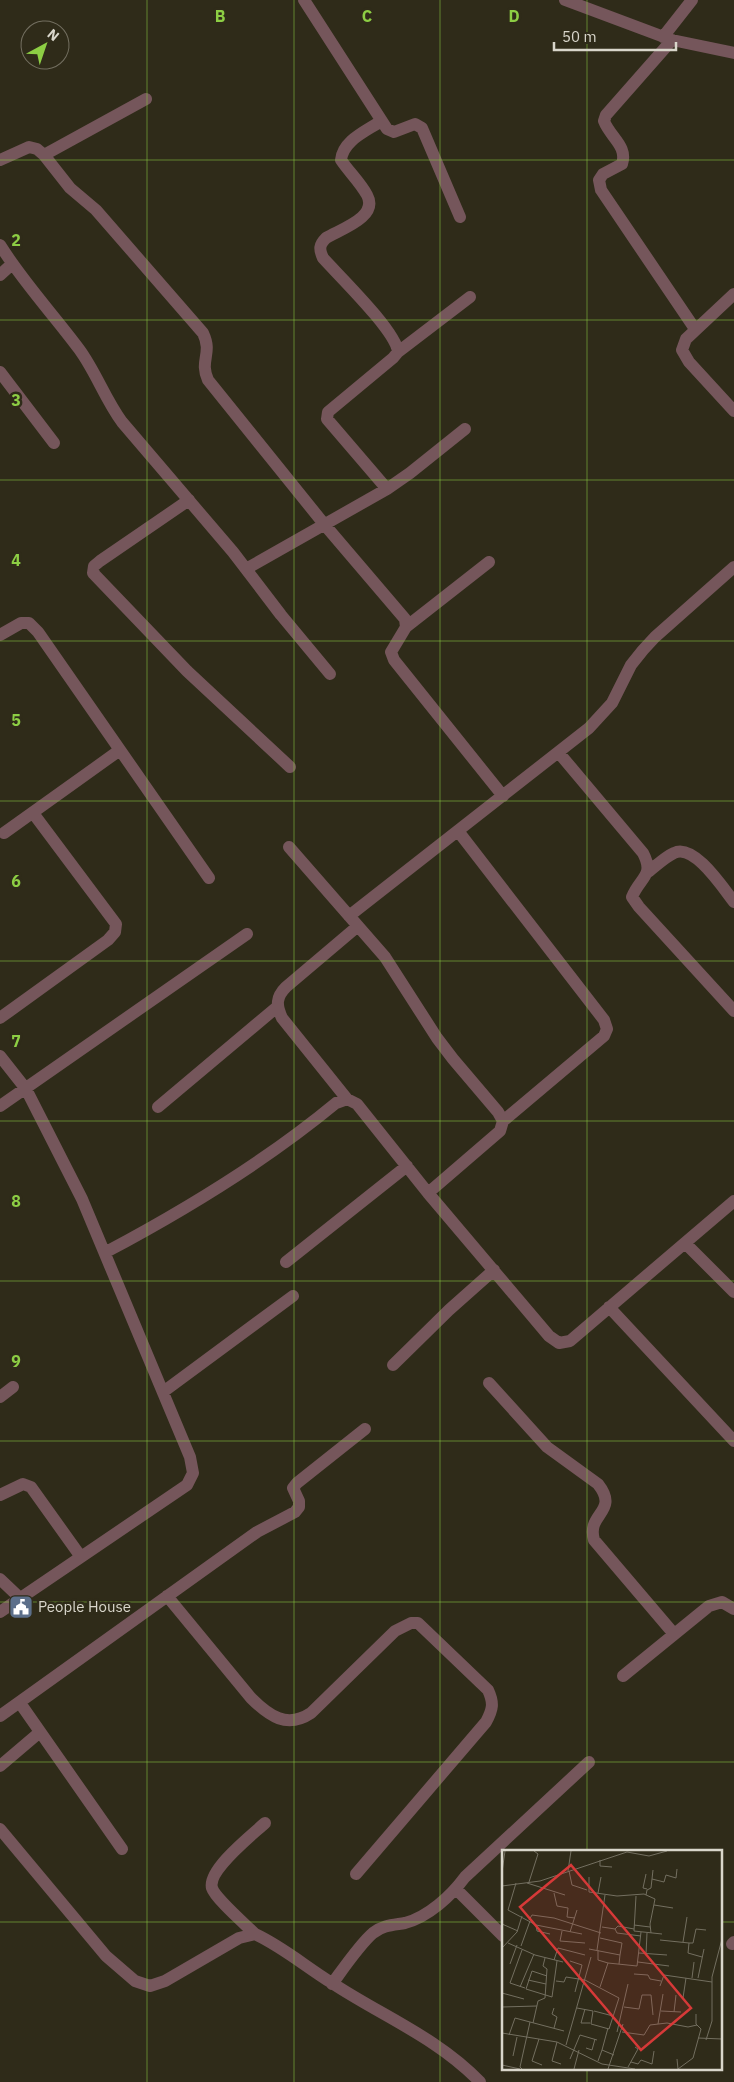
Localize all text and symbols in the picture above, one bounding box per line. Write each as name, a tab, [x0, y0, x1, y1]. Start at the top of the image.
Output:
text: B	[215, 6, 226, 26]
text: C	[362, 6, 372, 26]
text: D	[508, 6, 520, 26]
north arrow	[20, 20, 70, 70]
scale bar	[554, 20, 676, 52]
text: N	[44, 25, 63, 45]
text: 50 m	[562, 27, 597, 46]
text: 2	[11, 230, 21, 250]
text: 3	[11, 390, 21, 410]
text: 4	[11, 550, 21, 570]
text: 5	[11, 710, 21, 730]
text: 6	[11, 871, 21, 891]
text: 7	[11, 1031, 21, 1051]
text: 8	[11, 1191, 21, 1211]
text: 9	[11, 1351, 21, 1371]
public building icon: People House	[8, 1594, 34, 1620]
place label: People House	[38, 1597, 131, 1616]
inset map	[502, 1850, 722, 2070]

